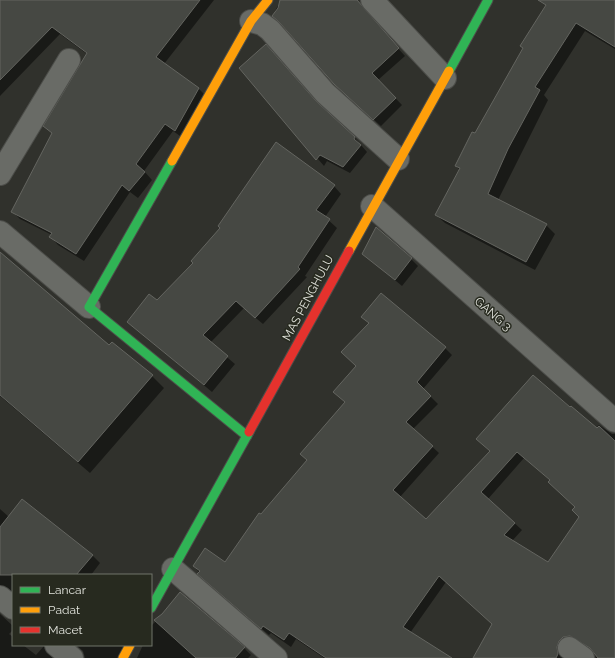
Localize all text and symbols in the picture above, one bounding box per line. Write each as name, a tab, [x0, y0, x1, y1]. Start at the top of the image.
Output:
street label: MAS PENGHULU	[279, 253, 337, 343]
street label: GANG 3	[472, 294, 514, 334]
legend	[12, 574, 152, 646]
text: Lancar	[48, 583, 87, 597]
text: Padat	[48, 603, 80, 617]
text: Macet	[48, 623, 83, 637]

